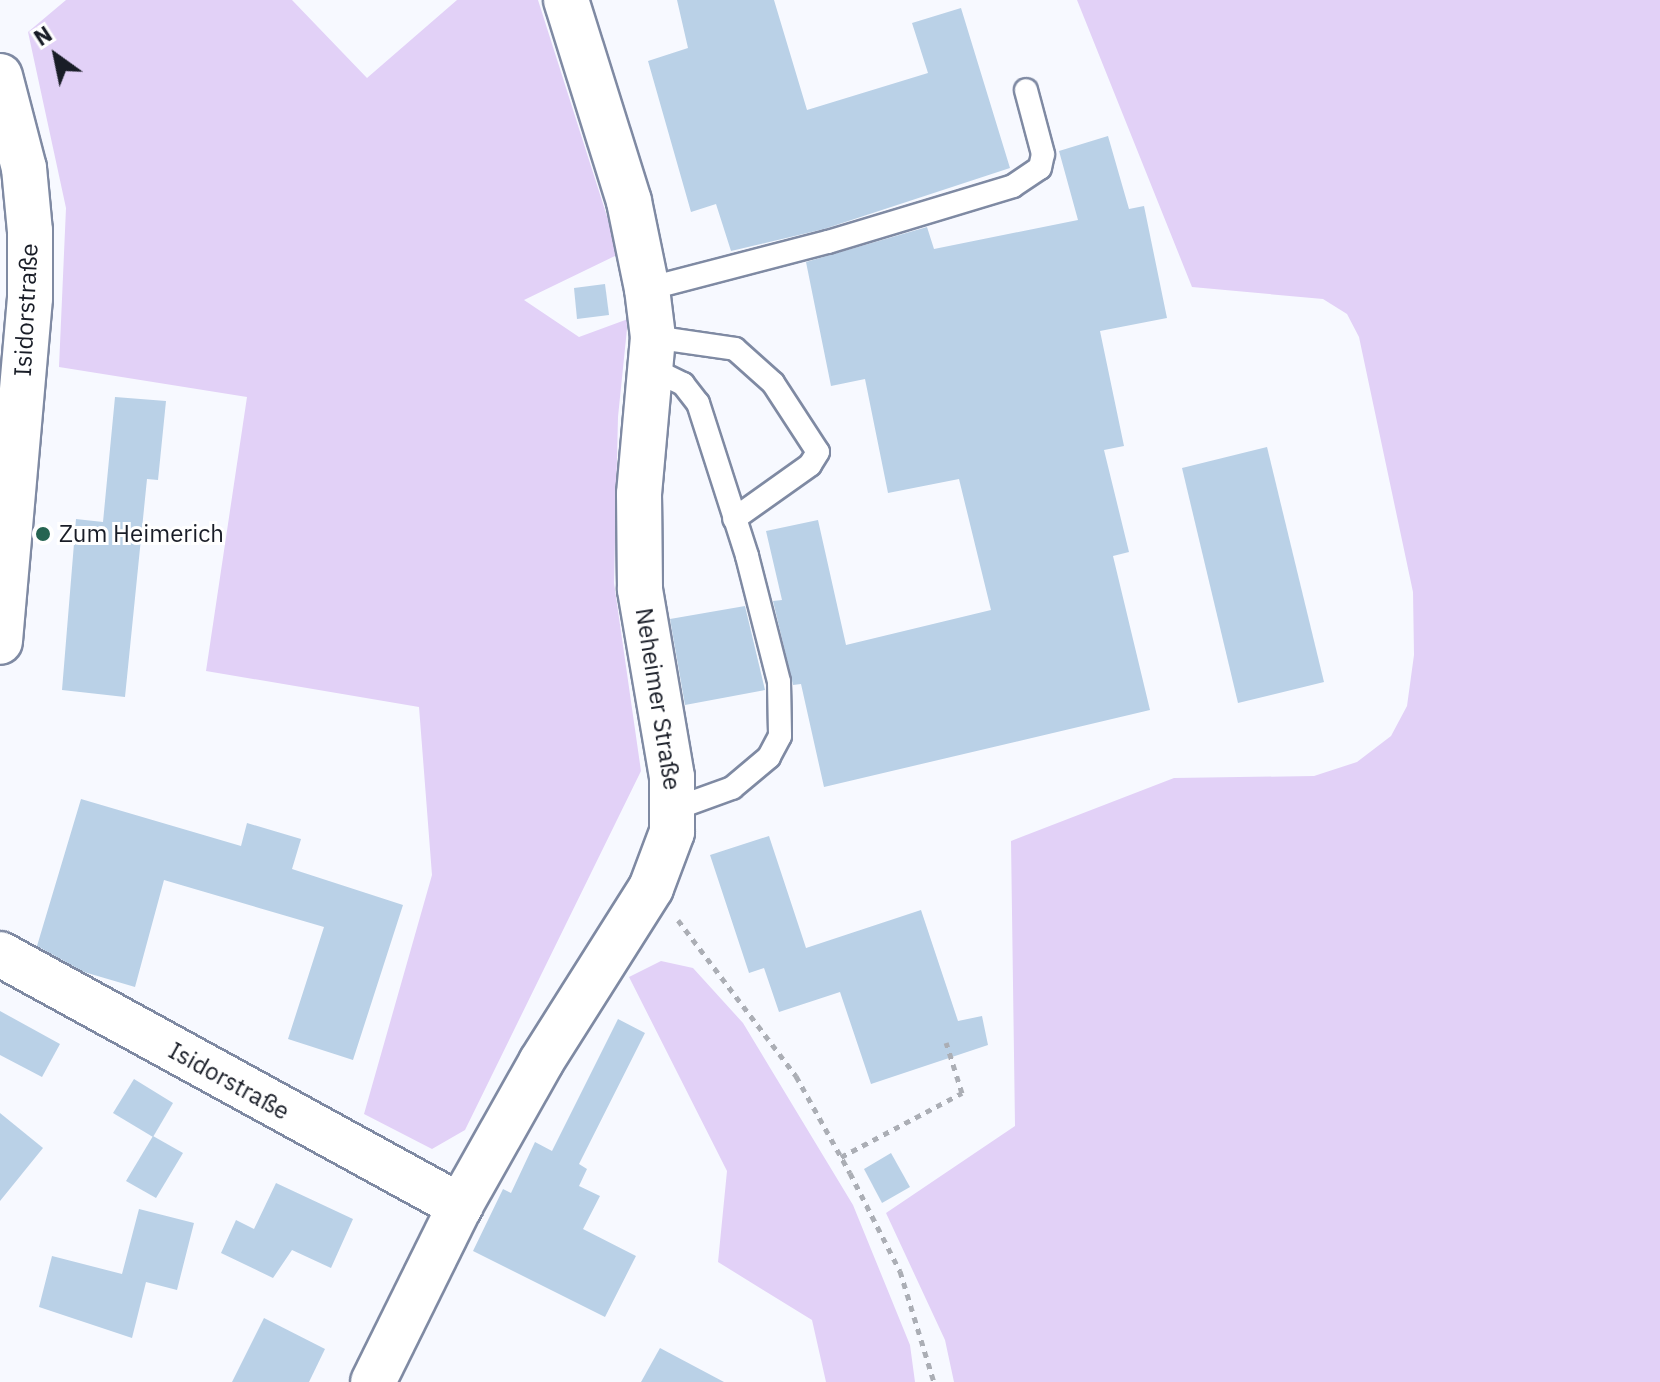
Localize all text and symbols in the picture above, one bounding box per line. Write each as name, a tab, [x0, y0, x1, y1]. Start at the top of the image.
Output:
north arrow	[16, 16, 96, 96]
text: N	[28, 19, 57, 52]
street label: Isidorstraße	[8, 243, 44, 377]
place label: Zum Heimerich	[59, 520, 224, 548]
marker: Zum Heimerich	[34, 525, 52, 543]
street label: Neheimer Straße	[629, 606, 687, 792]
street label: Isidorstraße	[164, 1036, 294, 1126]

